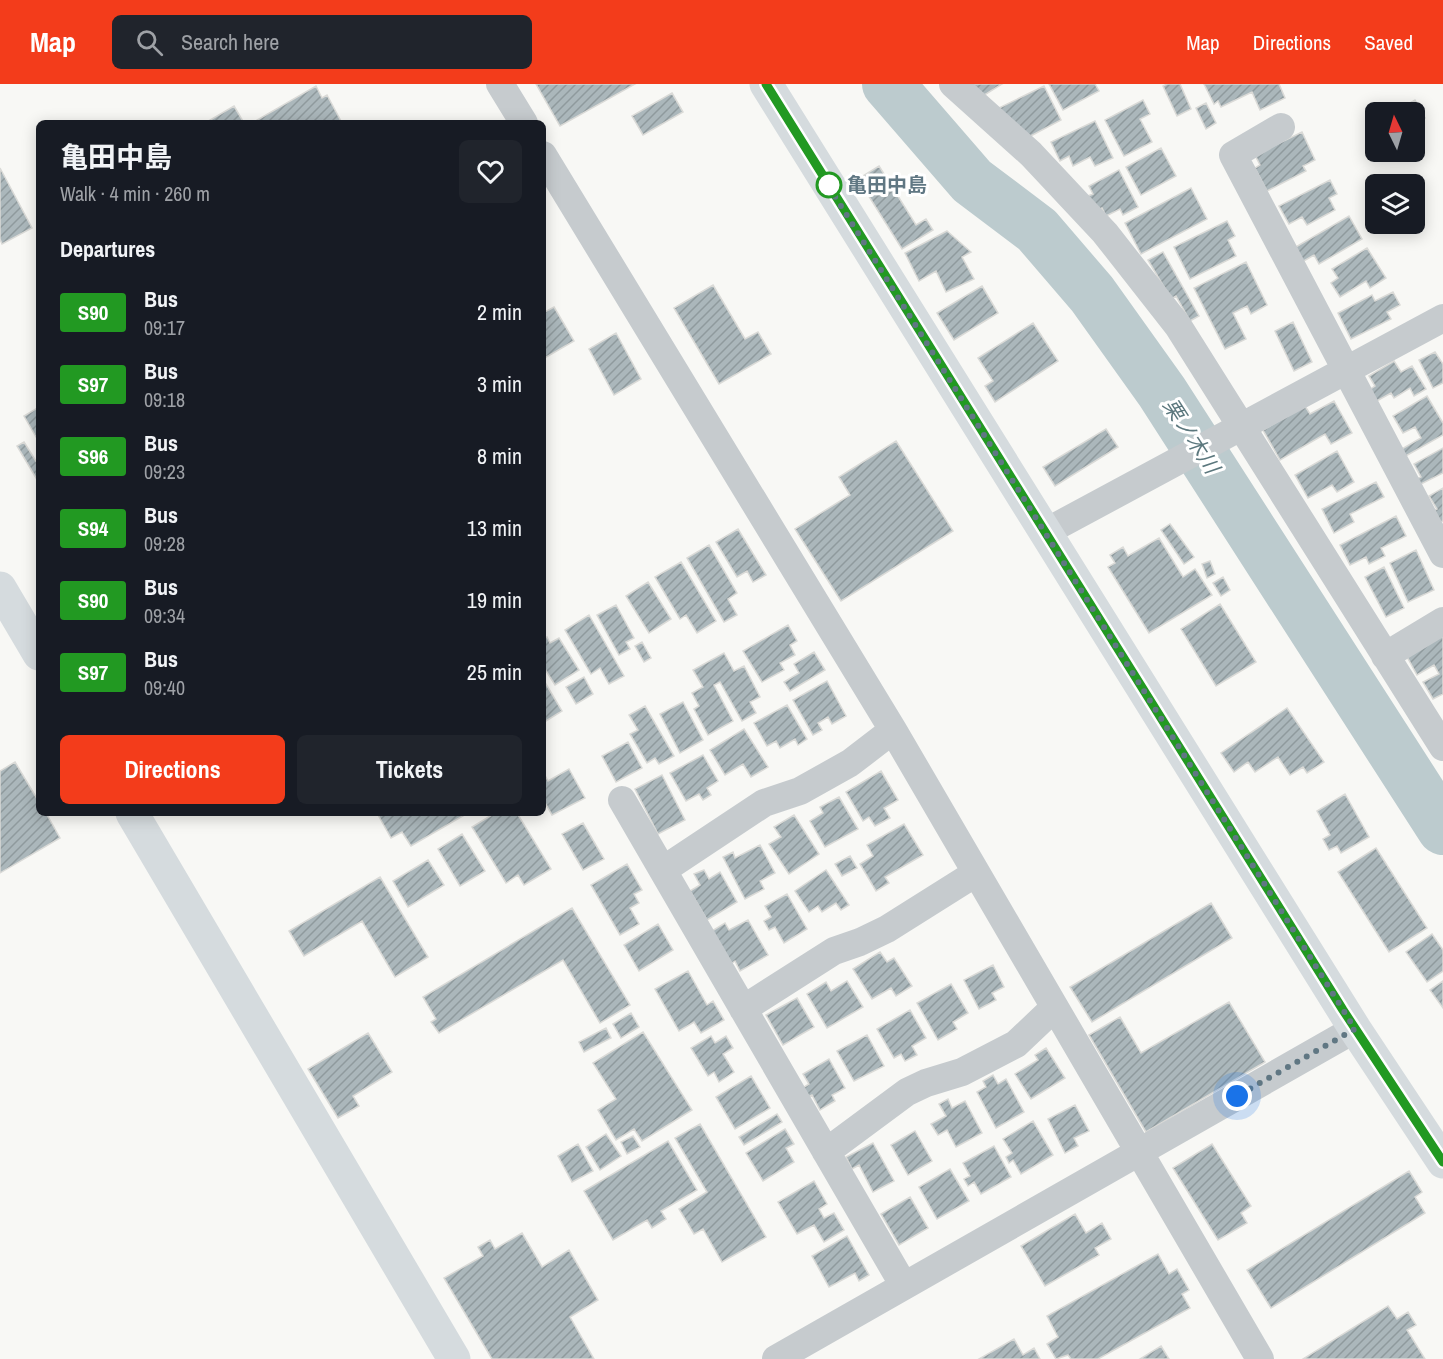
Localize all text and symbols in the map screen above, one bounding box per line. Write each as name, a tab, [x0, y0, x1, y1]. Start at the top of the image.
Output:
search box	[112, 15, 532, 69]
text: Map	[30, 23, 76, 61]
icon: search	[133, 26, 166, 59]
text: Search here	[181, 27, 279, 57]
text: Map	[1186, 28, 1220, 57]
text: Directions	[1253, 28, 1331, 57]
text: Saved	[1364, 28, 1413, 57]
north arrow	[1365, 102, 1425, 162]
map controls	[1365, 102, 1425, 234]
text: 亀田中島	[60, 138, 172, 176]
button: heart	[459, 140, 522, 203]
place label: 亀田中島	[847, 171, 927, 198]
marker: 亀田中島	[816, 172, 842, 198]
button: layers	[1365, 174, 1425, 234]
text: Walk · 4 min · 260 m	[60, 180, 210, 207]
text: Departures	[60, 234, 155, 264]
text: Bus	[144, 284, 178, 314]
text: 2 min	[477, 297, 522, 327]
text: S90	[78, 298, 108, 327]
text: 09:17	[144, 314, 185, 341]
text: Bus	[144, 356, 178, 386]
text: 3 min	[477, 369, 522, 399]
text: S97	[78, 370, 108, 399]
text: 09:18	[144, 386, 185, 413]
water label: 栗ノ木川	[1156, 393, 1228, 481]
text: Bus	[144, 428, 178, 458]
text: 8 min	[477, 441, 522, 471]
text: S96	[78, 442, 108, 471]
text: 09:23	[144, 458, 185, 485]
text: Bus	[144, 500, 178, 530]
text: 13 min	[467, 513, 522, 543]
text: S94	[78, 514, 108, 543]
text: 09:28	[144, 530, 185, 557]
text: Bus	[144, 572, 178, 602]
text: 19 min	[467, 585, 522, 615]
text: S90	[78, 586, 108, 615]
text: 09:34	[144, 602, 185, 629]
text: Bus	[144, 644, 178, 674]
text: 25 min	[467, 657, 522, 687]
text: S97	[78, 658, 108, 687]
text: 09:40	[144, 674, 185, 701]
button: Directions	[60, 735, 285, 804]
button: Tickets	[297, 735, 522, 804]
your location	[1222, 1081, 1252, 1111]

